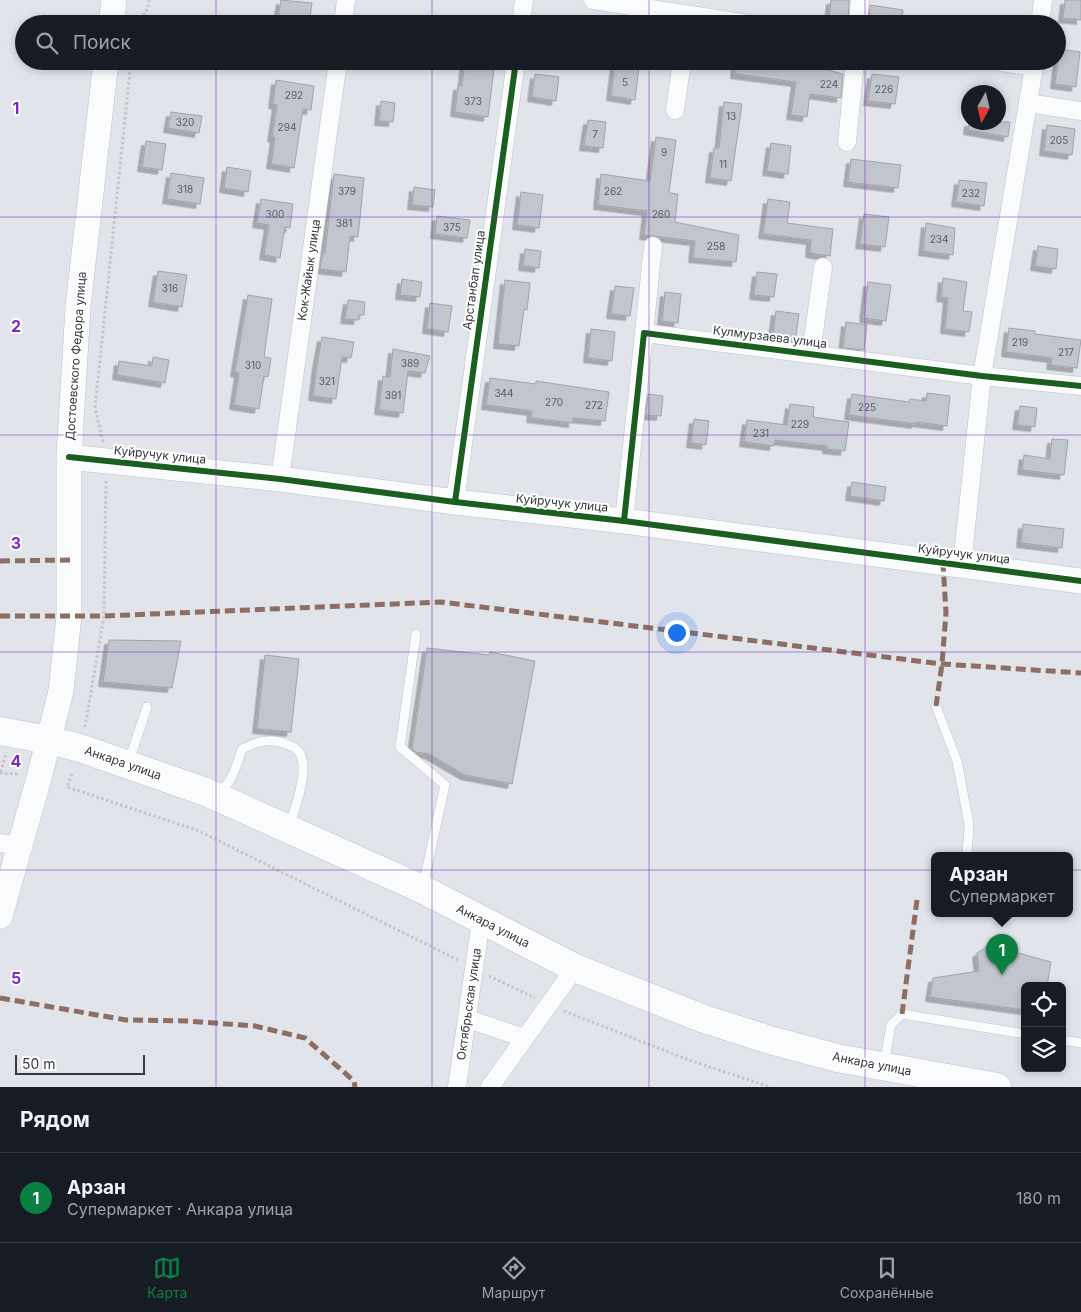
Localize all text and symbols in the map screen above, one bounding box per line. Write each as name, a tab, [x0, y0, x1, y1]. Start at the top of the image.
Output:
search box	[15, 15, 1066, 70]
icon: search	[33, 29, 61, 57]
text: Поиск	[73, 31, 131, 54]
house number: 5	[622, 76, 628, 88]
house number: 224	[820, 78, 838, 90]
house number: 226	[875, 83, 893, 95]
north arrow	[961, 85, 1006, 130]
house number: 292	[285, 89, 303, 101]
house number: 373	[464, 95, 482, 107]
text: 1	[13, 98, 19, 118]
house number: 13	[726, 110, 736, 122]
house number: 320	[176, 116, 194, 128]
house number: 294	[278, 121, 296, 133]
house number: 7	[592, 128, 598, 140]
house number: 205	[1050, 134, 1068, 146]
house number: 9	[661, 146, 667, 158]
house number: 11	[719, 158, 727, 170]
house number: 318	[177, 183, 193, 195]
house number: 379	[338, 185, 356, 197]
house number: 262	[604, 185, 622, 197]
house number: 232	[962, 187, 980, 199]
house number: 300	[266, 208, 284, 220]
house number: 260	[652, 208, 670, 220]
house number: 381	[336, 217, 352, 229]
street label: Кок-Жайык улица	[294, 218, 323, 322]
house number: 375	[443, 221, 461, 233]
street label: Арстанбап улица	[459, 229, 488, 331]
house number: 234	[930, 233, 948, 245]
house number: 258	[707, 240, 725, 252]
street label: Достоевского Федора улица	[62, 271, 89, 441]
house number: 316	[162, 282, 178, 294]
text: 2	[11, 316, 21, 336]
street label: Кулмурзаева улица	[712, 322, 828, 351]
house number: 219	[1012, 336, 1028, 348]
house number: 217	[1058, 346, 1074, 358]
house number: 389	[401, 357, 419, 369]
house number: 310	[245, 359, 261, 371]
house number: 321	[319, 375, 335, 387]
house number: 344	[494, 387, 514, 399]
house number: 391	[385, 389, 401, 401]
house number: 270	[545, 396, 563, 408]
house number: 272	[585, 399, 603, 411]
house number: 225	[858, 401, 876, 413]
house number: 229	[791, 418, 809, 430]
house number: 231	[753, 427, 769, 439]
street label: Куйручук улица	[113, 442, 207, 467]
street label: Куйручук улица	[515, 490, 609, 515]
text: 3	[11, 533, 21, 553]
street label: Куйручук улица	[917, 540, 1011, 567]
your location	[664, 620, 690, 646]
street label: Анкара улица	[83, 742, 164, 783]
text: 4	[11, 751, 22, 771]
popup	[931, 852, 1073, 917]
text: Арзан	[949, 863, 1008, 886]
text: Супермаркет	[949, 886, 1055, 906]
street label: Анкара улица	[454, 901, 532, 950]
pin: 1	[986, 934, 1018, 975]
street label: Октябрьская улица	[453, 947, 484, 1061]
text: 5	[11, 968, 21, 988]
map controls	[1021, 982, 1066, 1072]
button: locate	[1021, 982, 1066, 1027]
button: layers	[1021, 1027, 1066, 1072]
street label: Анкара улица	[831, 1048, 913, 1079]
scale bar	[15, 1052, 145, 1075]
text: 50 m	[22, 1055, 56, 1072]
text: Рядом	[20, 1107, 90, 1132]
text: Арзан	[67, 1176, 126, 1199]
text: 1	[33, 1188, 39, 1208]
text: 180 m	[1016, 1188, 1061, 1208]
text: Супермаркет · Анкара улица	[67, 1199, 293, 1219]
tab: Карта	[147, 1254, 187, 1301]
tab: Маршрут	[482, 1254, 545, 1301]
tab: Сохранённые	[840, 1254, 934, 1301]

